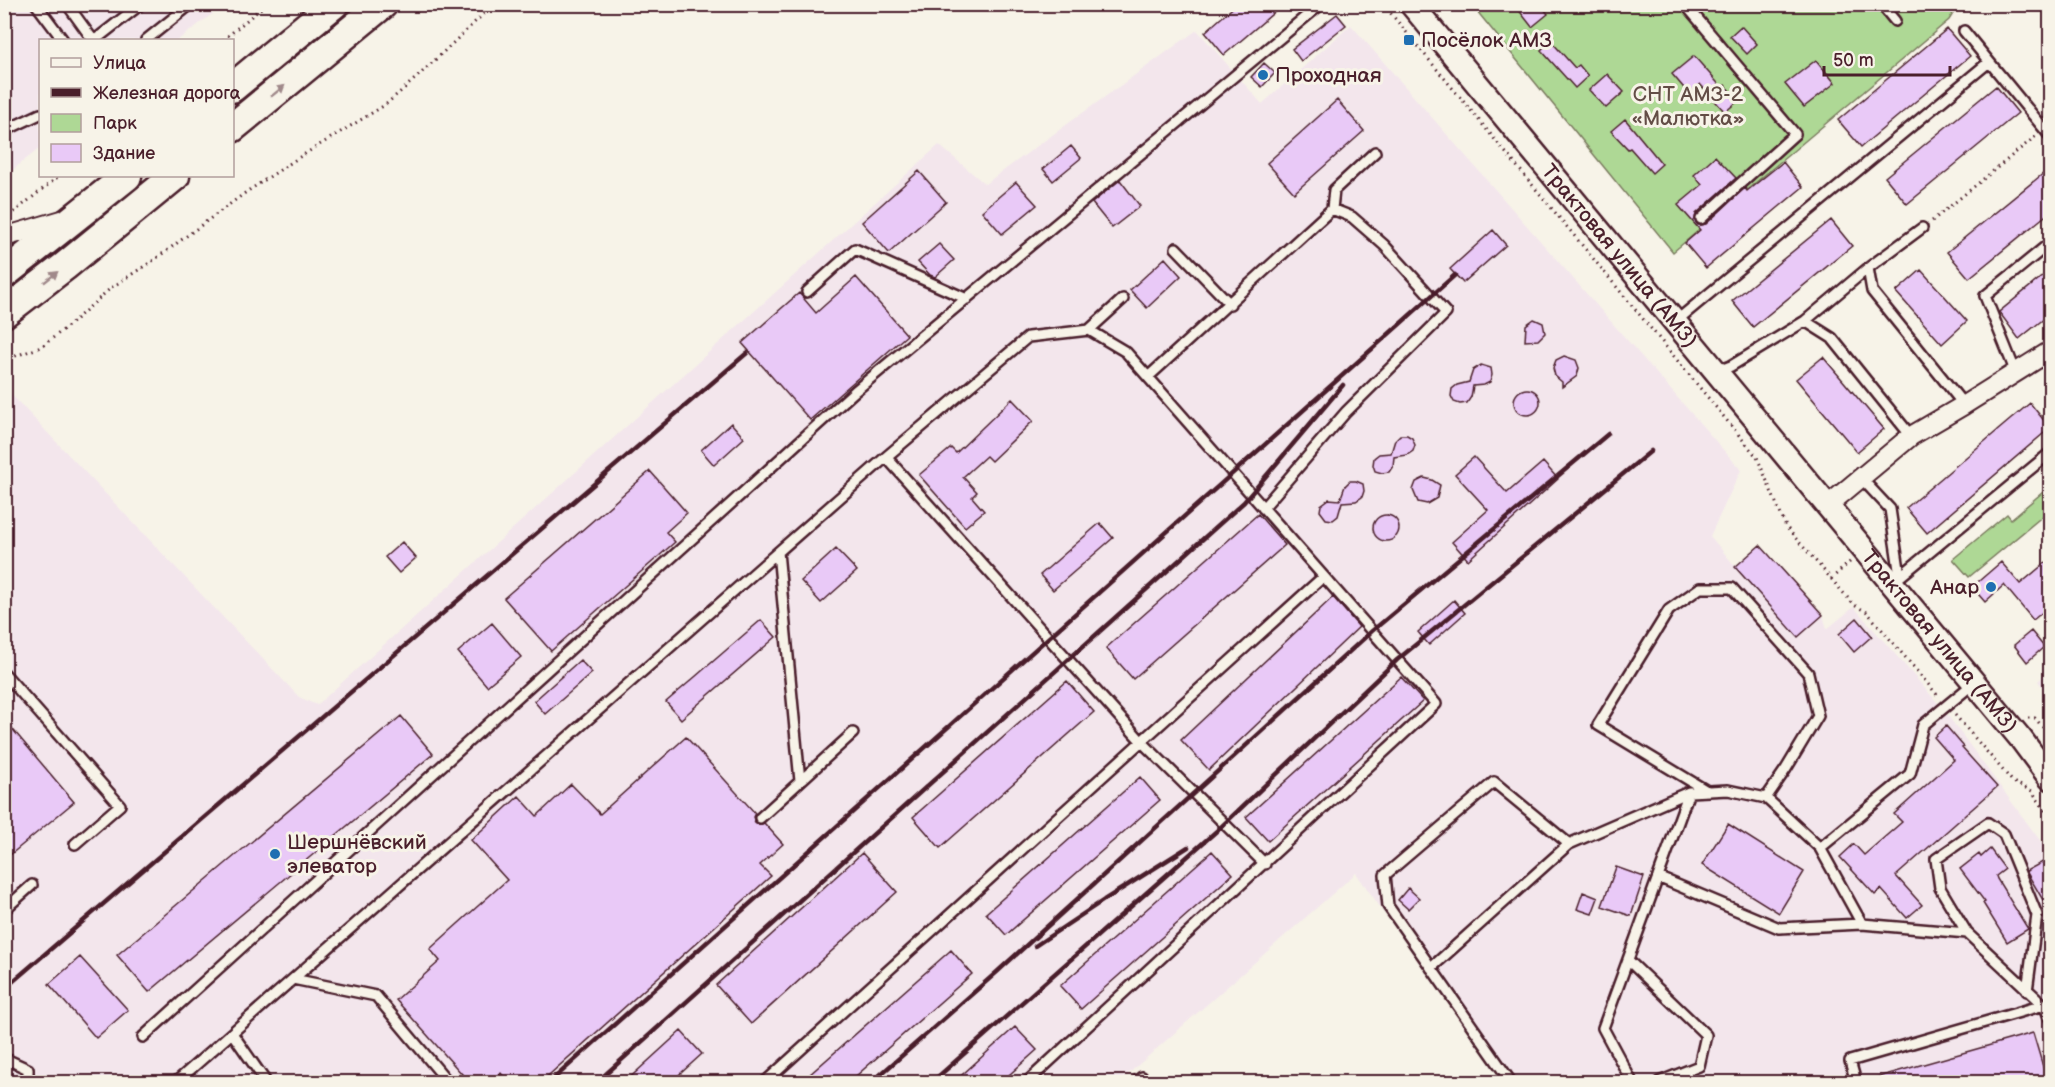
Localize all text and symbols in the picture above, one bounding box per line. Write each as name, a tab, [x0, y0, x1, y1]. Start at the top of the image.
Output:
place label: Посёлок АМЗ	[1421, 28, 1552, 53]
marker: Посёлок АМЗ	[1402, 33, 1416, 47]
legend	[39, 39, 234, 177]
scale bar	[1824, 39, 1950, 77]
text: 50 m	[1833, 50, 1874, 71]
text: Улица	[93, 53, 147, 74]
place label: Проходная	[1275, 63, 1382, 88]
marker: Проходная	[1256, 68, 1270, 82]
park label: СНТ АМЗ-2 «Малютка»	[1632, 82, 1744, 131]
text: Железная дорога	[93, 83, 241, 104]
one-way arrow	[270, 85, 286, 98]
text: Парк	[93, 113, 137, 134]
text: Здание	[93, 143, 155, 164]
street label: Трактовая улица (АМЗ)	[1537, 159, 1703, 352]
one-way arrow	[43, 272, 58, 284]
street label: Трактовая улица (АМЗ)	[1857, 544, 2023, 738]
place label: Анар	[1929, 575, 1979, 600]
marker: Анар	[1984, 580, 1998, 594]
place label: Шершнёвский элеватор	[287, 830, 427, 879]
marker: Шершнёвский элеватор	[268, 847, 282, 861]

